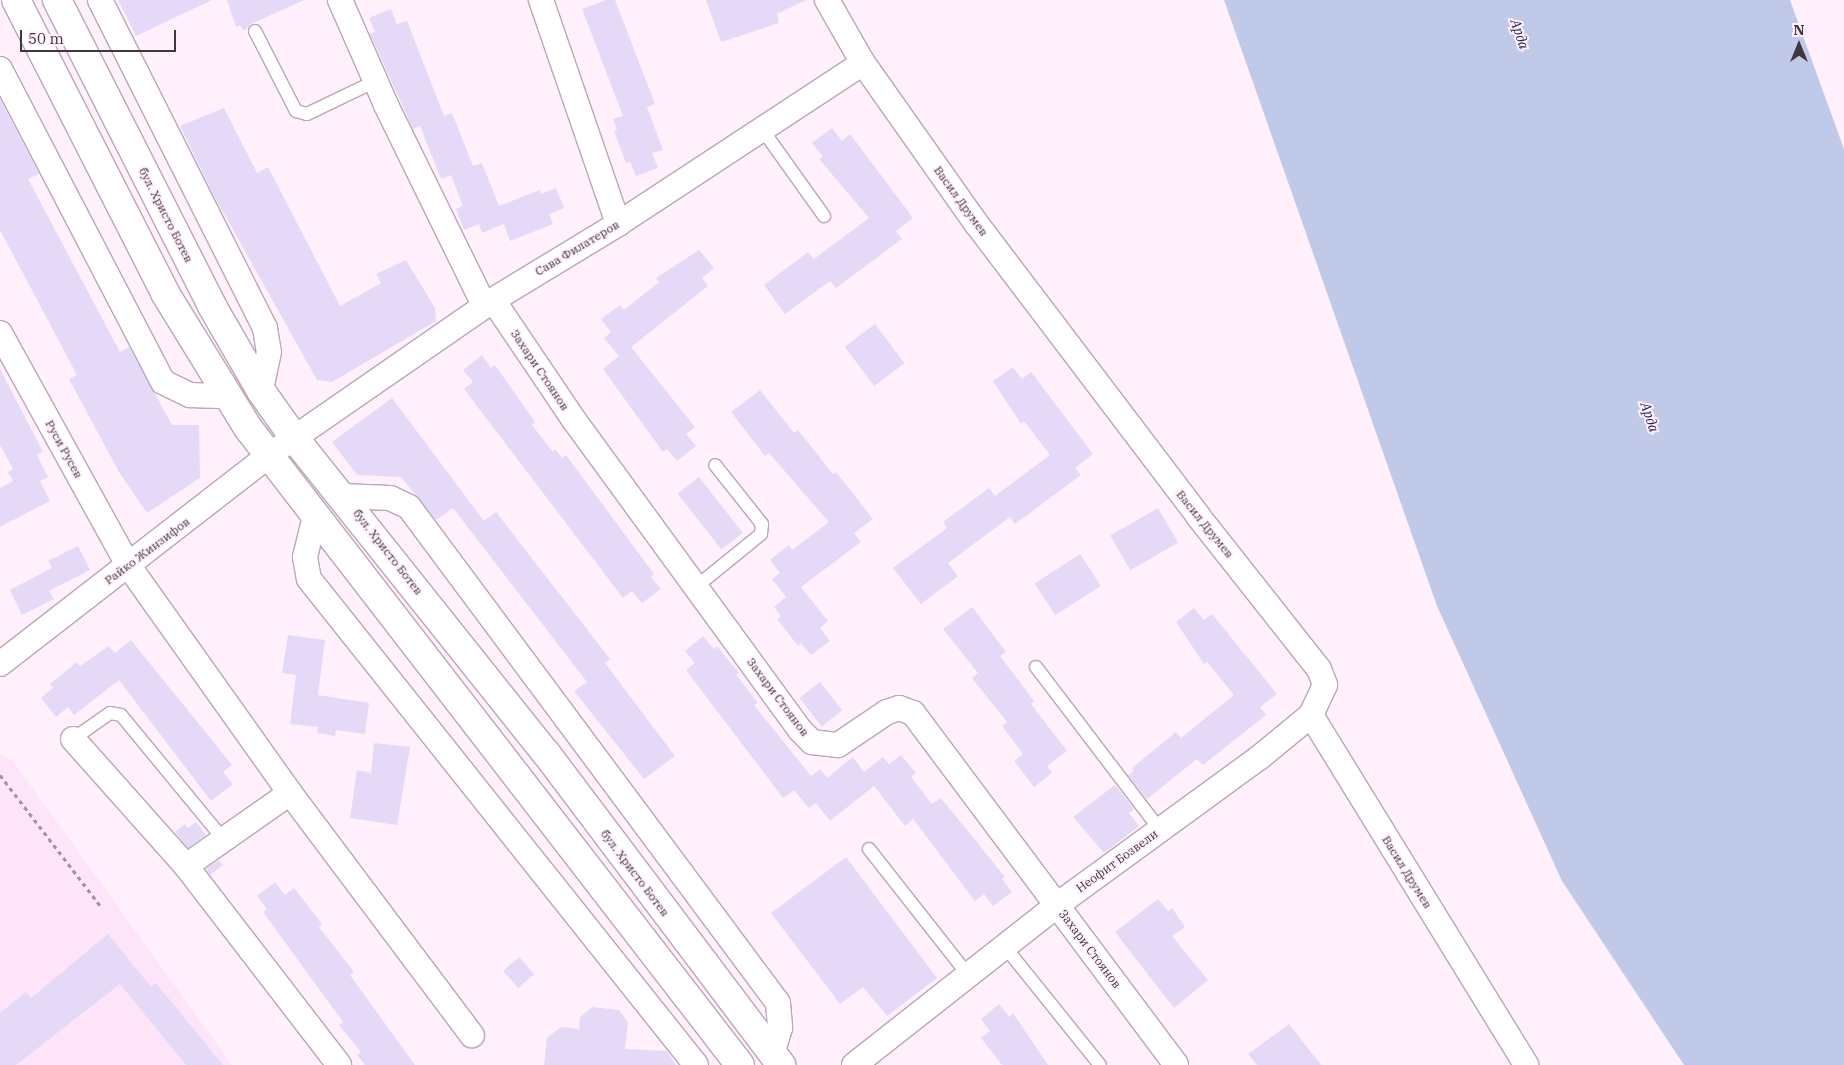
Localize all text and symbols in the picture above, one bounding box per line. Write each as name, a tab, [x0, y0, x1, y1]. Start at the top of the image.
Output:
water label: Арда	[1507, 17, 1533, 51]
scale bar	[22, 20, 179, 52]
north arrow	[1774, 20, 1824, 70]
text: N	[1793, 21, 1805, 39]
text: 50 m	[28, 29, 64, 48]
street label: Васил Друмев	[931, 163, 991, 239]
street label: бул. Христо Ботев	[136, 165, 196, 265]
street label: Сава Филатеров	[532, 217, 622, 279]
street label: Захари Стоянов	[508, 327, 572, 413]
water label: Арда	[1637, 400, 1663, 434]
street label: Руси Русев	[42, 418, 86, 480]
street label: Васил Друмев	[1173, 487, 1237, 561]
street label: бул. Христо Ботев	[350, 506, 426, 598]
street label: Райко Жинзифов	[102, 514, 192, 588]
street label: Захари Стоянов	[744, 655, 812, 739]
street label: Неофит Бозвели	[1073, 826, 1161, 896]
street label: бул. Христо Ботев	[598, 827, 672, 919]
street label: Васил Друмев	[1379, 833, 1435, 911]
street label: Захари Стоянов	[1056, 907, 1124, 991]

